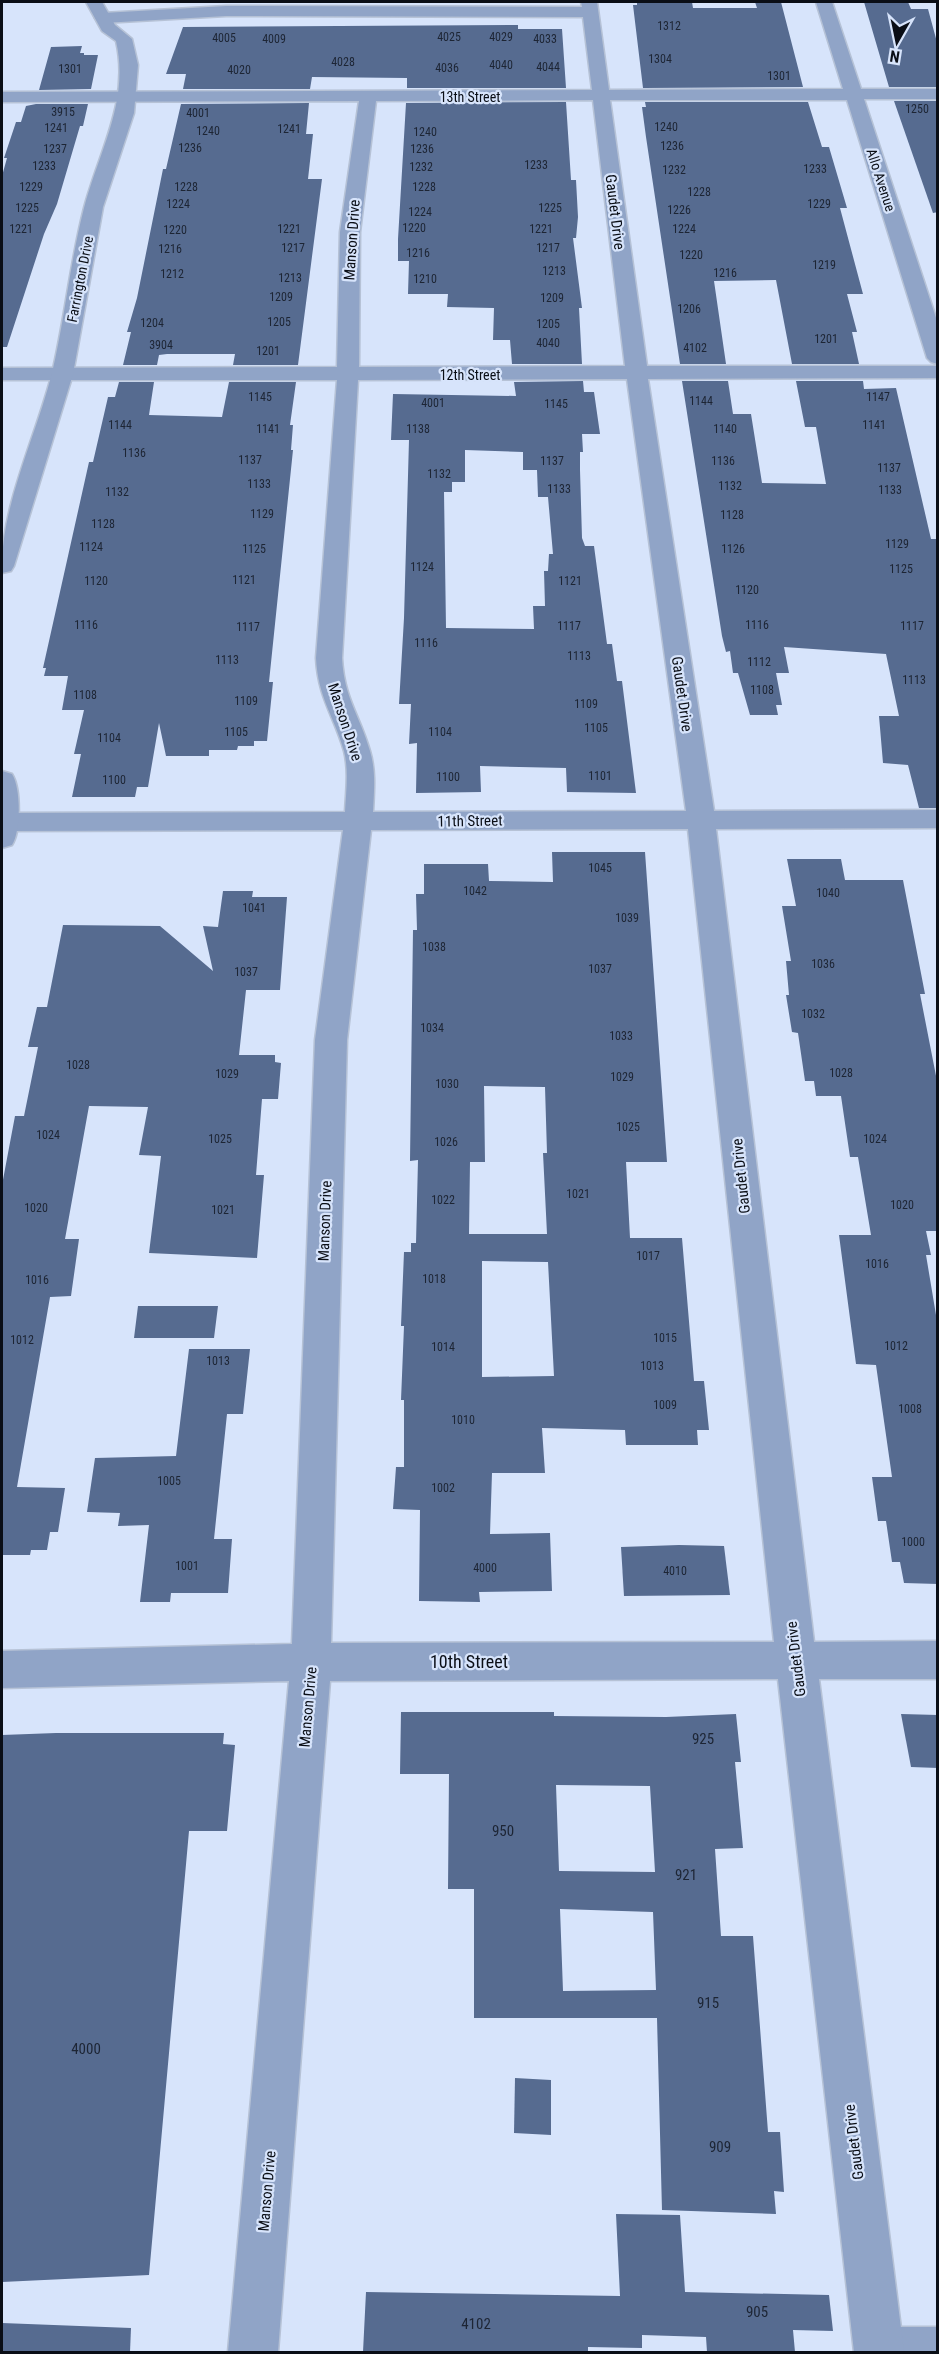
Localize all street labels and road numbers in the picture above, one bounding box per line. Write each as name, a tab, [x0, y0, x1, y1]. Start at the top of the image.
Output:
street label: 13th Street	[440, 89, 500, 105]
street label: Allo Avenue	[863, 147, 899, 214]
street label: Gaudet Drive	[601, 173, 629, 251]
street label: Manson Drive	[340, 199, 364, 281]
street label: Farrington Drive	[64, 234, 96, 324]
street label: 12th Street	[440, 367, 500, 383]
street label: Gaudet Drive	[668, 655, 696, 733]
street label: Manson Drive	[324, 681, 366, 763]
street label: 11th Street	[437, 811, 503, 831]
street label: Gaudet Drive	[728, 1137, 754, 1215]
street label: Manson Drive	[315, 1180, 335, 1262]
street label: Gaudet Drive	[782, 1620, 810, 1698]
street label: 10th Street	[430, 1651, 508, 1672]
street label: Manson Drive	[296, 1666, 320, 1748]
street label: Gaudet Drive	[840, 2103, 868, 2181]
street label: Manson Drive	[255, 2150, 279, 2232]

